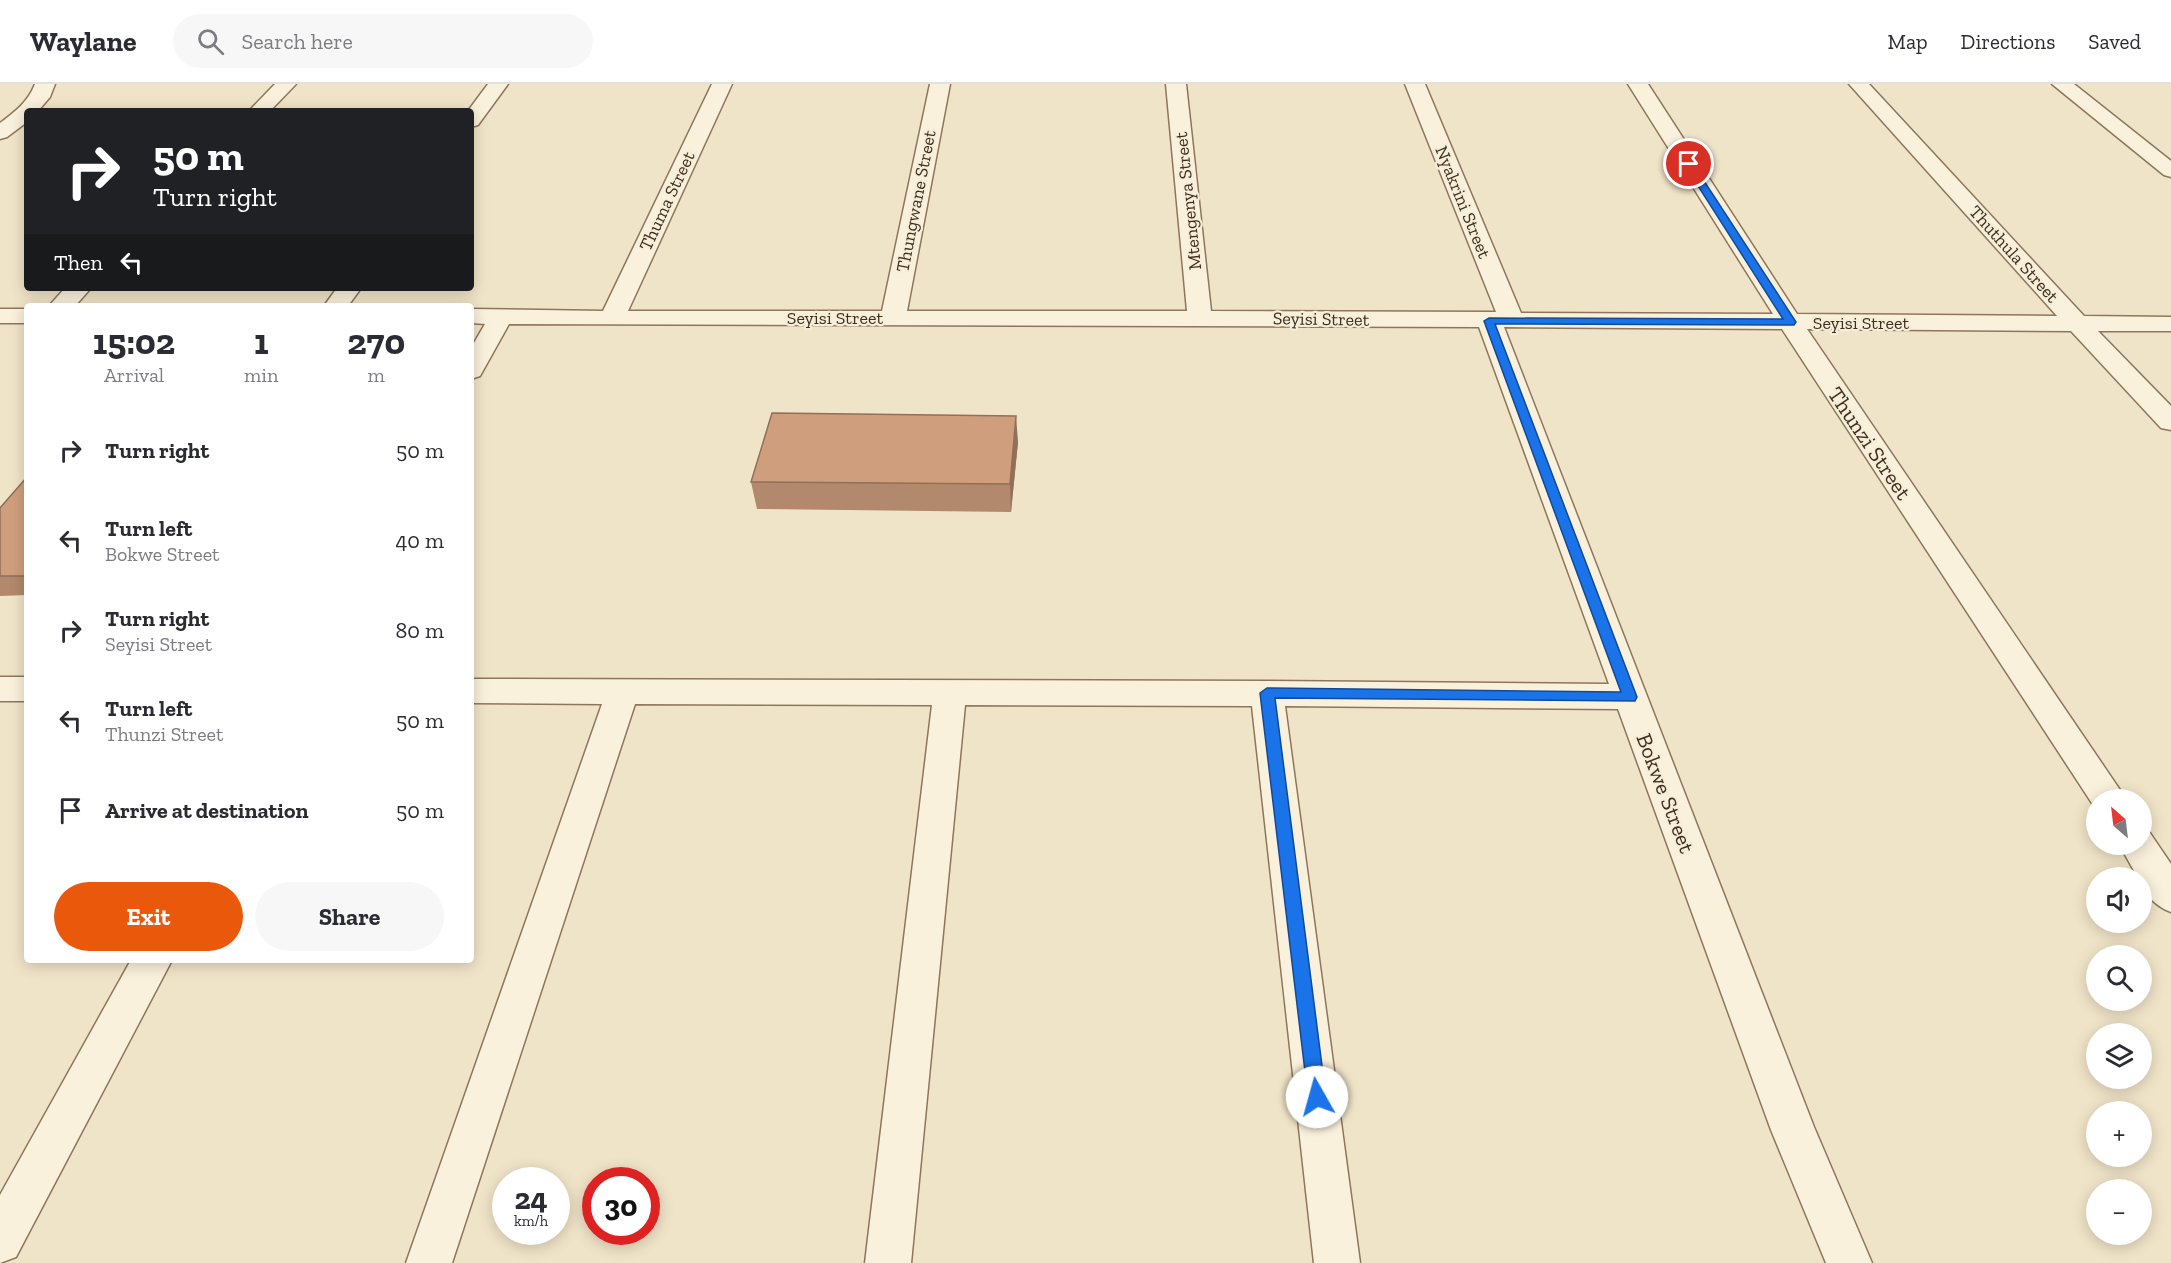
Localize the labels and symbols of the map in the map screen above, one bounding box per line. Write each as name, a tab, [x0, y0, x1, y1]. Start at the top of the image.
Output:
street label: Thungwane Street	[891, 128, 941, 274]
street label: Mtengenya Street	[1170, 131, 1206, 271]
pin	[1663, 138, 1714, 189]
street label: Nyakrini Street	[1430, 143, 1496, 262]
street label: Thuma Street	[634, 148, 700, 254]
street label: Thuthula Street	[1965, 201, 2064, 307]
street label: Seyisi Street	[787, 307, 884, 329]
street label: Seyisi Street	[1273, 307, 1370, 331]
street label: Seyisi Street	[1813, 312, 1910, 334]
street label: Thunzi Street	[1822, 382, 1918, 506]
street label: Bokwe Street	[1630, 730, 1701, 858]
north arrow	[2086, 789, 2152, 855]
position arrow	[1285, 1065, 1349, 1129]
speed limit sign: 30	[582, 1167, 660, 1245]

